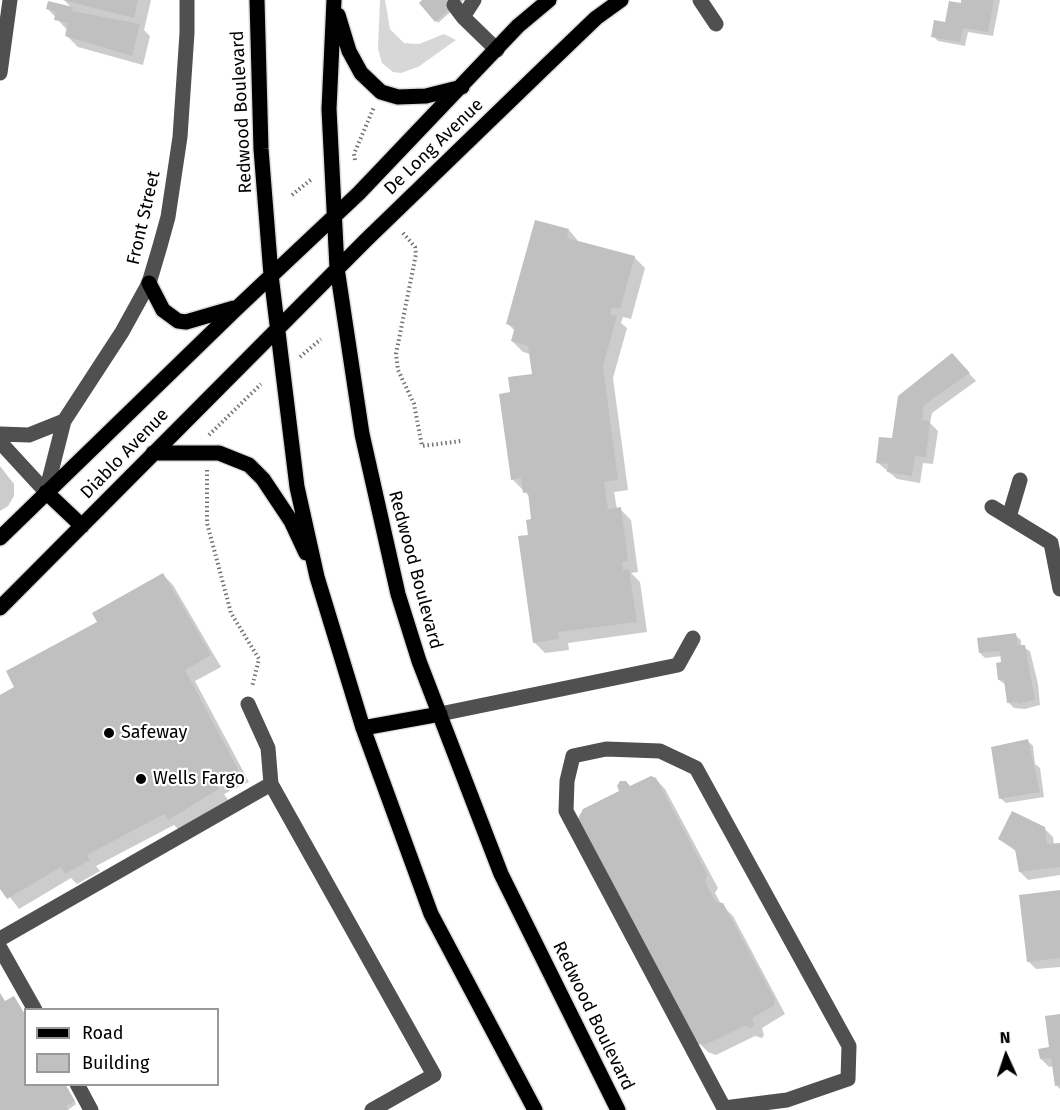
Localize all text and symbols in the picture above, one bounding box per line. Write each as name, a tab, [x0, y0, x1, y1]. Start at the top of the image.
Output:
street label: Redwood Boulevard	[227, 30, 257, 194]
street label: De Long Avenue	[380, 94, 488, 200]
street label: Front Street	[123, 169, 165, 267]
street label: Diablo Avenue	[76, 404, 174, 504]
street label: Redwood Boulevard	[383, 488, 447, 652]
place label: Safeway	[121, 722, 187, 744]
marker: Safeway	[102, 726, 116, 740]
place label: Wells Fargo	[153, 768, 245, 790]
marker: Wells Fargo	[134, 772, 148, 786]
street label: Redwood Boulevard	[548, 938, 638, 1094]
legend	[24, 1008, 219, 1086]
text: Road	[82, 1022, 124, 1044]
north arrow	[976, 1026, 1036, 1086]
text: N	[999, 1028, 1011, 1047]
text: Building	[82, 1052, 149, 1074]

